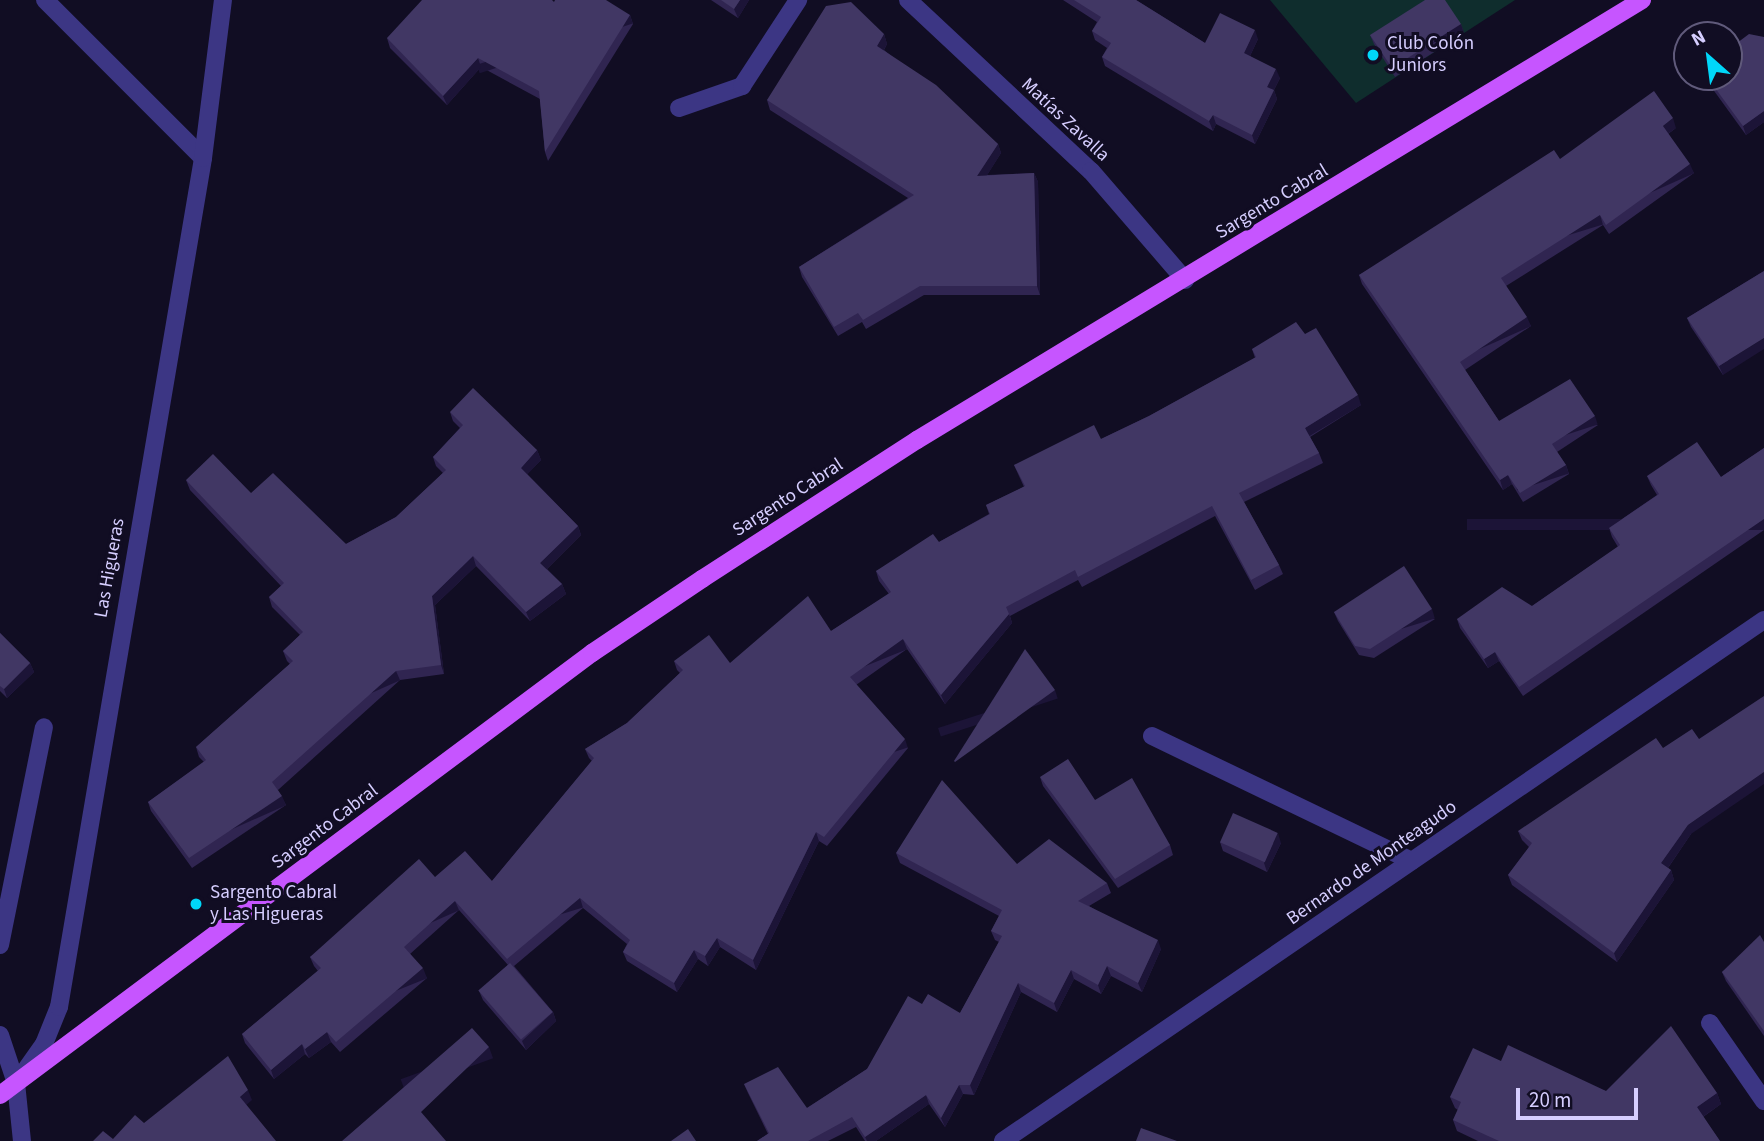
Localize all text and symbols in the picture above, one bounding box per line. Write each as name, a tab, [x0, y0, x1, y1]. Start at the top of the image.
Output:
north arrow	[1673, 21, 1743, 91]
text: N	[1687, 24, 1711, 54]
place label: Club Colón Juniors	[1387, 33, 1474, 77]
marker: Club Colón Juniors	[1365, 47, 1381, 63]
street label: Matías Zavalla	[1016, 73, 1114, 167]
street label: Sargento Cabral	[1212, 160, 1332, 244]
street label: Sargento Cabral	[729, 454, 847, 542]
street label: Las Higueras	[90, 516, 130, 620]
street label: Sargento Cabral	[267, 780, 383, 874]
street label: Bernardo de Monteagudo	[1283, 796, 1461, 930]
place label: Sargento Cabral y Las Higueras	[210, 882, 337, 926]
marker: Sargento Cabral y Las Higueras	[188, 896, 204, 912]
scale bar	[1519, 1074, 1642, 1118]
text: 20 m	[1529, 1085, 1571, 1115]

